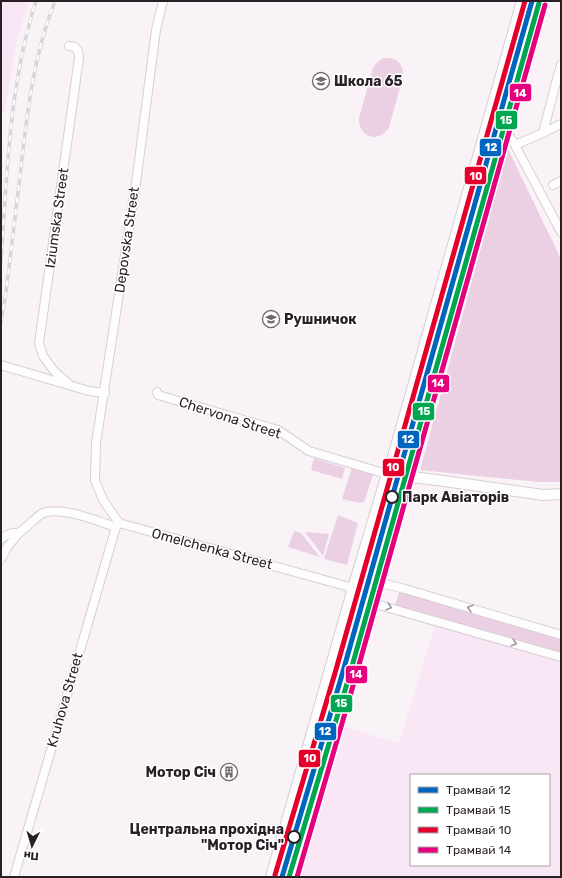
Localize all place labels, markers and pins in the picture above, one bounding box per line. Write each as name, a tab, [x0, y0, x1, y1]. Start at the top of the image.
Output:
school or university icon: Школа 65	[311, 71, 331, 91]
place label: Школа 65	[334, 73, 403, 90]
school or university icon: Рушничок	[261, 309, 281, 329]
place label: Рушничок	[284, 311, 357, 328]
place label: Парк Авіаторів	[402, 489, 509, 506]
marker: Парк Авіаторів	[385, 490, 399, 504]
building icon: Мотор Січ	[219, 762, 239, 782]
place label: Мотор Січ	[146, 764, 216, 781]
place label: Центральна прохідна "Мотор Січ"	[130, 821, 284, 854]
marker: Центральна прохідна "Мотор Січ"	[287, 830, 301, 844]

